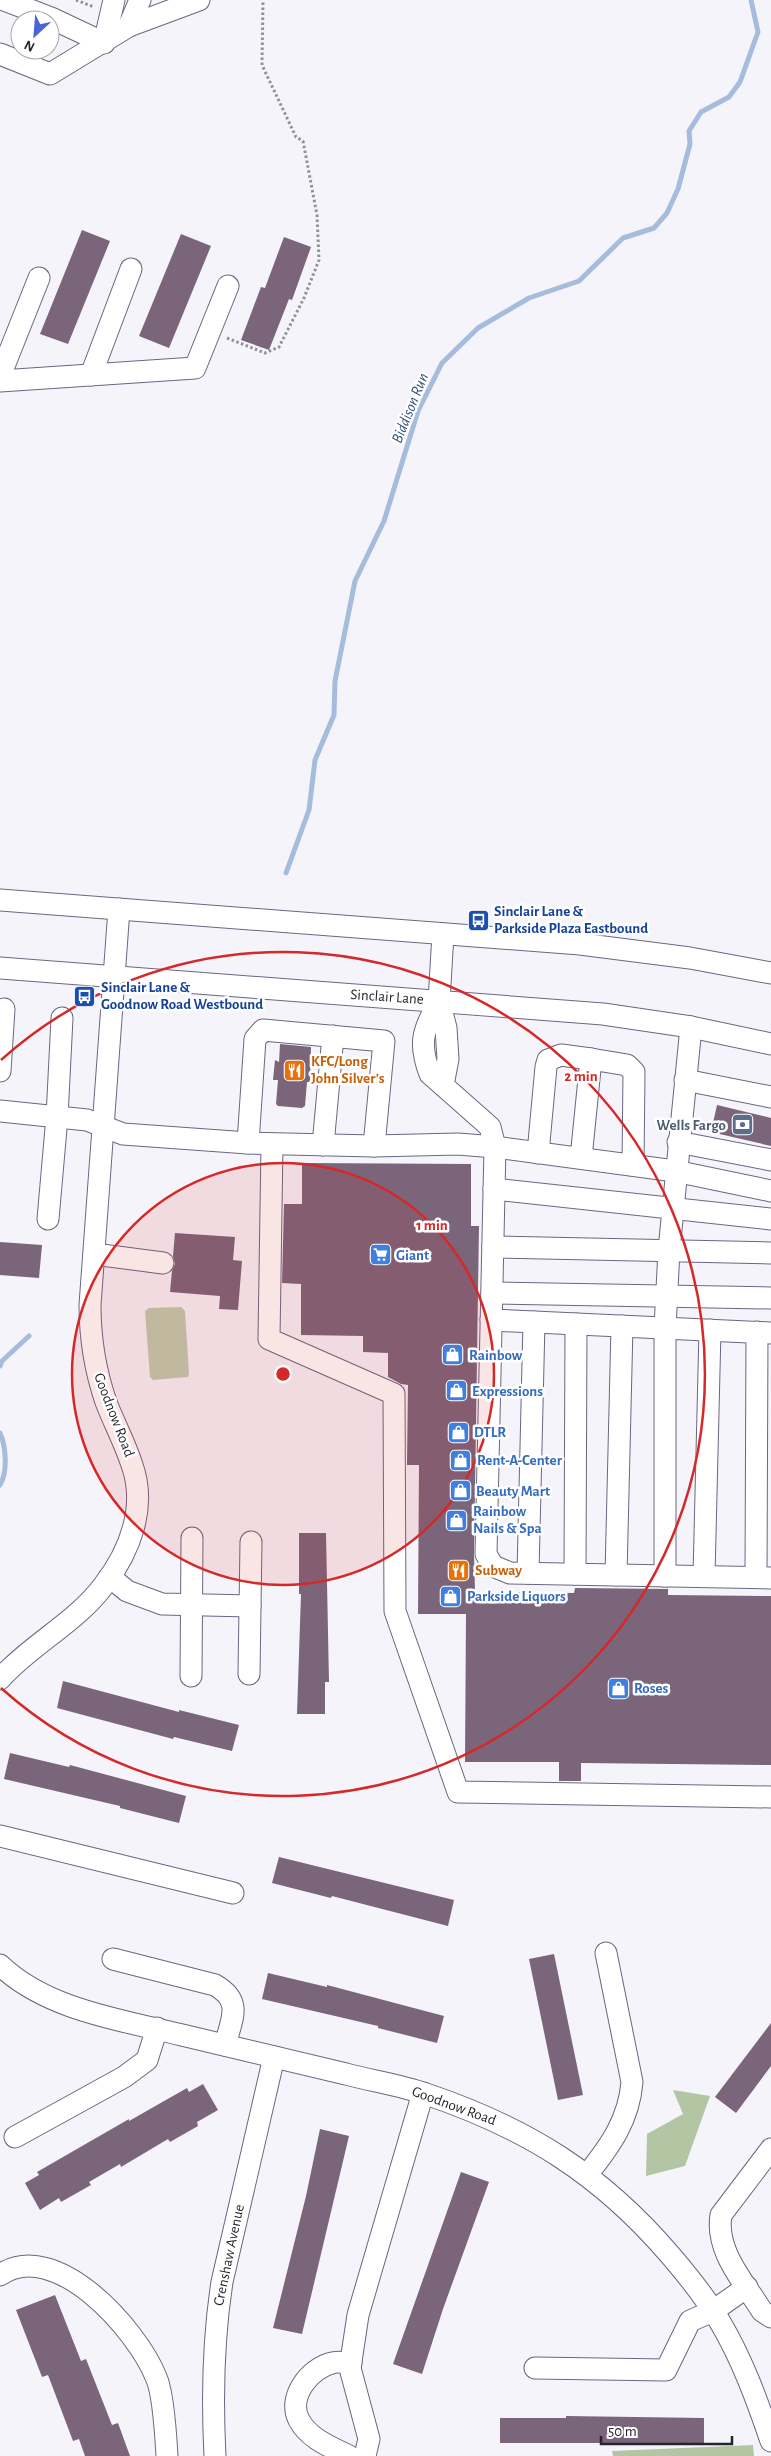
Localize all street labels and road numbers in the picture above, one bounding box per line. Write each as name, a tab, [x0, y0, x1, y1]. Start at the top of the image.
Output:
street label: Sinclair Lane	[350, 987, 424, 1007]
street label: Goodnow Road	[91, 1371, 137, 1459]
street label: Goodnow Road	[410, 2084, 498, 2128]
street label: Crenshaw Avenue	[211, 2203, 247, 2307]

